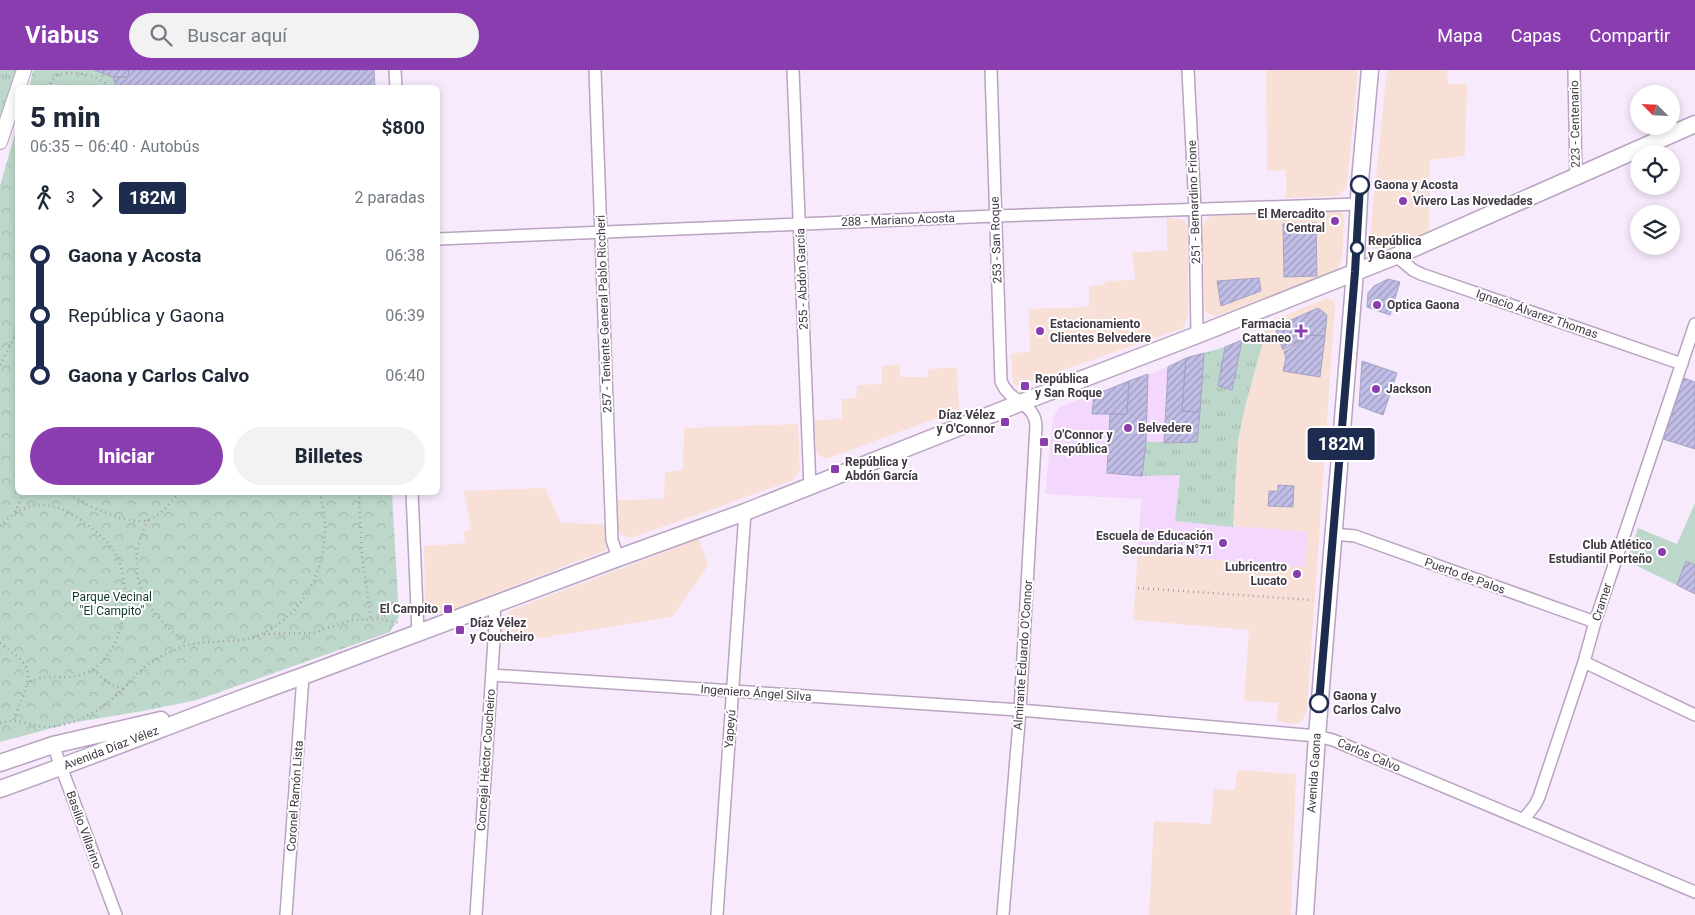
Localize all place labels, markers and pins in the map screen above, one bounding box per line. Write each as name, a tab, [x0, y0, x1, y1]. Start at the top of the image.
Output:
marker: Gaona y Acosta	[1350, 175, 1370, 195]
place label: Gaona y Acosta	[1374, 178, 1459, 192]
place label: Vivero Las Novedades	[1413, 194, 1533, 208]
marker: Vivero Las Novedades	[1397, 195, 1409, 207]
place label: El Mercadito Central	[1258, 207, 1325, 235]
marker: El Mercadito Central	[1329, 215, 1341, 227]
place label: República y Gaona	[1368, 234, 1422, 262]
marker: República y Gaona	[1350, 241, 1364, 255]
place label: Optica Gaona	[1387, 298, 1460, 312]
marker: Optica Gaona	[1371, 299, 1383, 311]
place label: Estacionamiento Clientes Belvedere	[1050, 317, 1151, 345]
place label: Farmacia Cattaneo	[1241, 317, 1292, 345]
marker: Estacionamiento Clientes Belvedere	[1034, 325, 1046, 337]
marker: Farmacia Cattaneo	[1295, 325, 1307, 337]
place label: República y San Roque	[1035, 372, 1102, 400]
marker: República y San Roque	[1019, 380, 1031, 392]
place label: Jackson	[1386, 382, 1432, 396]
marker: Jackson	[1370, 383, 1382, 395]
place label: Díaz Vélez y O'Connor	[937, 408, 996, 436]
marker: Díaz Vélez y O'Connor	[999, 416, 1011, 428]
place label: Belvedere	[1138, 421, 1192, 435]
marker: Belvedere	[1122, 422, 1134, 434]
place label: O'Connor y República	[1054, 428, 1113, 456]
marker: O'Connor y República	[1038, 436, 1050, 448]
place label: República y Abdón García	[845, 455, 918, 483]
marker: República y Abdón García	[829, 463, 841, 475]
place label: Escuela de Educación Secundaria N°71	[1096, 529, 1213, 557]
marker: Escuela de Educación Secundaria N°71	[1217, 537, 1229, 549]
place label: Club Atlético Estudiantil Porteño	[1549, 538, 1652, 566]
marker: Club Atlético Estudiantil Porteño	[1656, 546, 1668, 558]
place label: Lubricentro Lucato	[1225, 560, 1287, 588]
marker: Lubricentro Lucato	[1291, 568, 1303, 580]
place label: El Campito	[380, 602, 438, 616]
marker: El Campito	[442, 603, 454, 615]
place label: Díaz Vélez y Coucheiro	[470, 616, 534, 644]
marker: Díaz Vélez y Coucheiro	[454, 624, 466, 636]
place label: Gaona y Carlos Calvo	[1333, 689, 1401, 717]
marker: Gaona y Carlos Calvo	[1309, 693, 1329, 713]

